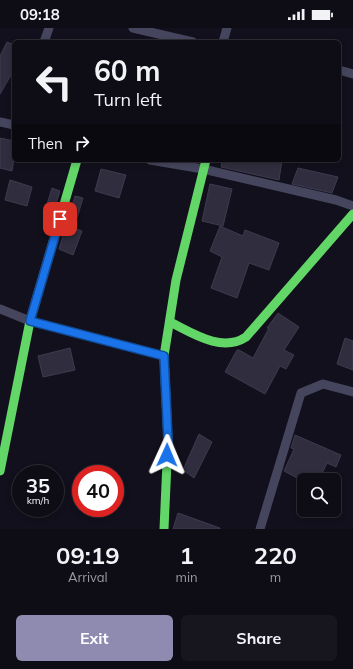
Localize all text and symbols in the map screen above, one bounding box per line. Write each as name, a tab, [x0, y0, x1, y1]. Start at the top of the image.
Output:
text: 09:18	[20, 5, 60, 24]
text: 60 m	[94, 53, 160, 88]
icon: left	[28, 56, 80, 108]
text: Turn left	[94, 88, 162, 111]
icon: right	[71, 132, 93, 154]
text: Then	[28, 134, 63, 153]
pin	[43, 202, 77, 236]
icon: arrive	[49, 208, 71, 230]
position arrow	[146, 434, 188, 476]
speed limit sign: 40	[72, 465, 124, 517]
text: 35	[26, 473, 50, 498]
map controls	[297, 473, 341, 517]
button: search	[297, 473, 341, 517]
text: km/h	[27, 494, 49, 507]
text: 09:19	[56, 540, 120, 570]
text: 1	[179, 540, 194, 570]
text: 220	[254, 540, 297, 570]
text: Arrival	[68, 569, 108, 585]
text: min	[176, 569, 198, 585]
text: m	[270, 569, 281, 585]
button: Exit	[16, 615, 173, 661]
button: Share	[181, 615, 337, 661]

